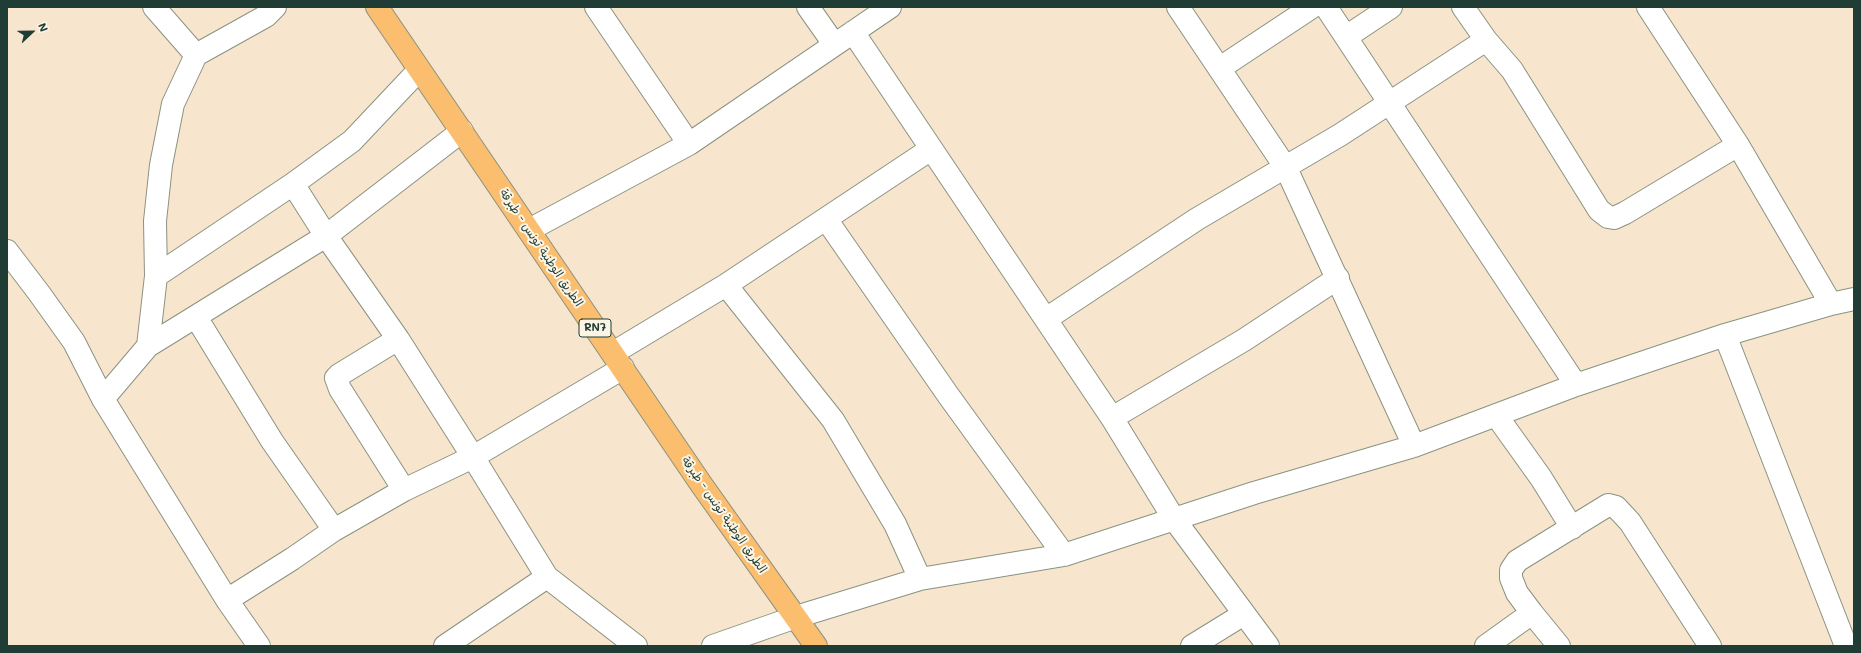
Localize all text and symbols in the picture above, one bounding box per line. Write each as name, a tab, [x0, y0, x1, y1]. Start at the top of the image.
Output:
north arrow	[12, 12, 52, 52]
text: N	[35, 21, 52, 34]
street label: الطريق الوطنية تونس - طبرقة	[496, 186, 586, 310]
road number: RN7	[579, 319, 611, 337]
street label: الطريق الوطنية تونس - طبرقة	[678, 454, 770, 576]

